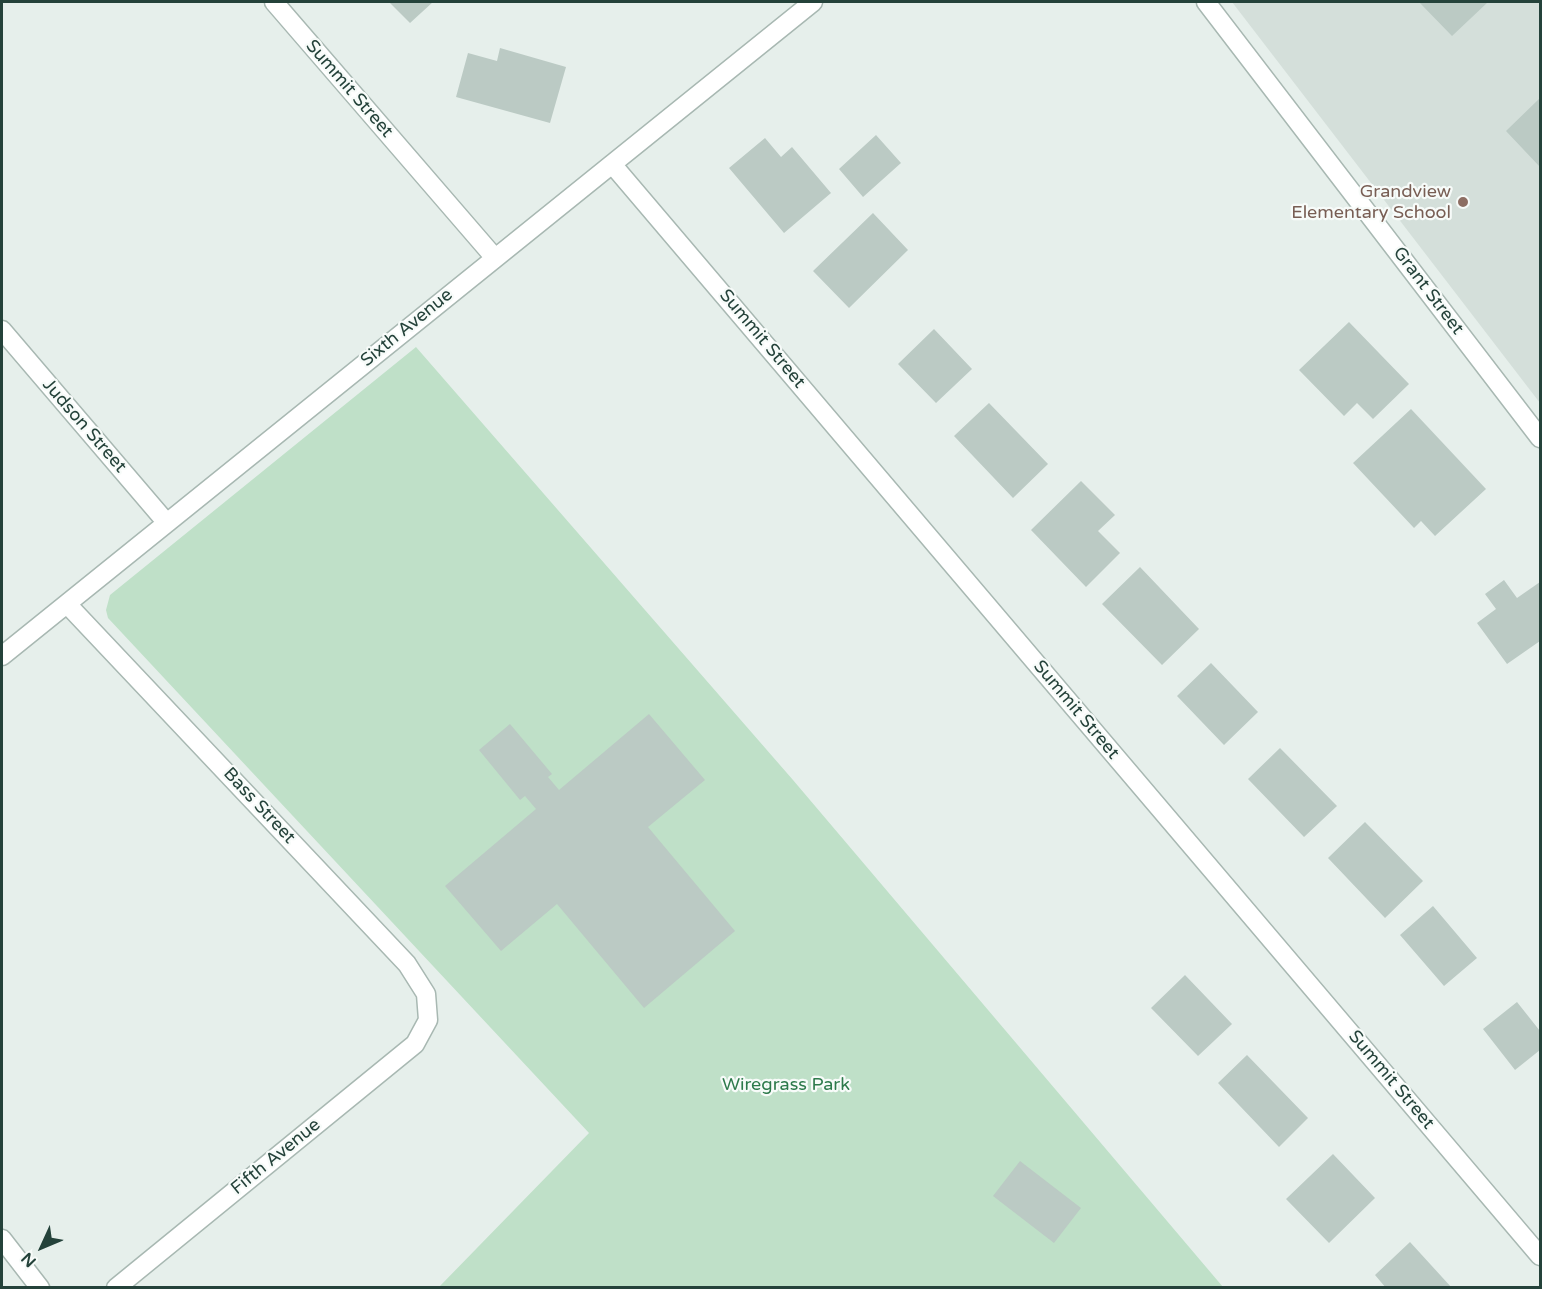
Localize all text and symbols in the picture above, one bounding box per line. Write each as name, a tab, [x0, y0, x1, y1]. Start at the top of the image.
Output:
street label: Summit Street	[301, 36, 397, 142]
place label: Grandview Elementary School	[1291, 181, 1451, 224]
marker: Grandview Elementary School	[1456, 195, 1470, 209]
street label: Grant Street	[1388, 243, 1468, 339]
street label: Sixth Avenue	[357, 284, 457, 372]
street label: Summit Street	[714, 285, 810, 393]
street label: Judson Street	[37, 375, 131, 477]
street label: Summit Street	[1028, 656, 1124, 764]
street label: Bass Street	[218, 764, 300, 848]
street label: Summit Street	[1343, 1026, 1439, 1134]
park label: Wiregrass Park	[722, 1074, 850, 1096]
street label: Fifth Avenue	[227, 1114, 325, 1200]
north arrow	[12, 1217, 72, 1277]
text: N	[17, 1248, 41, 1271]

